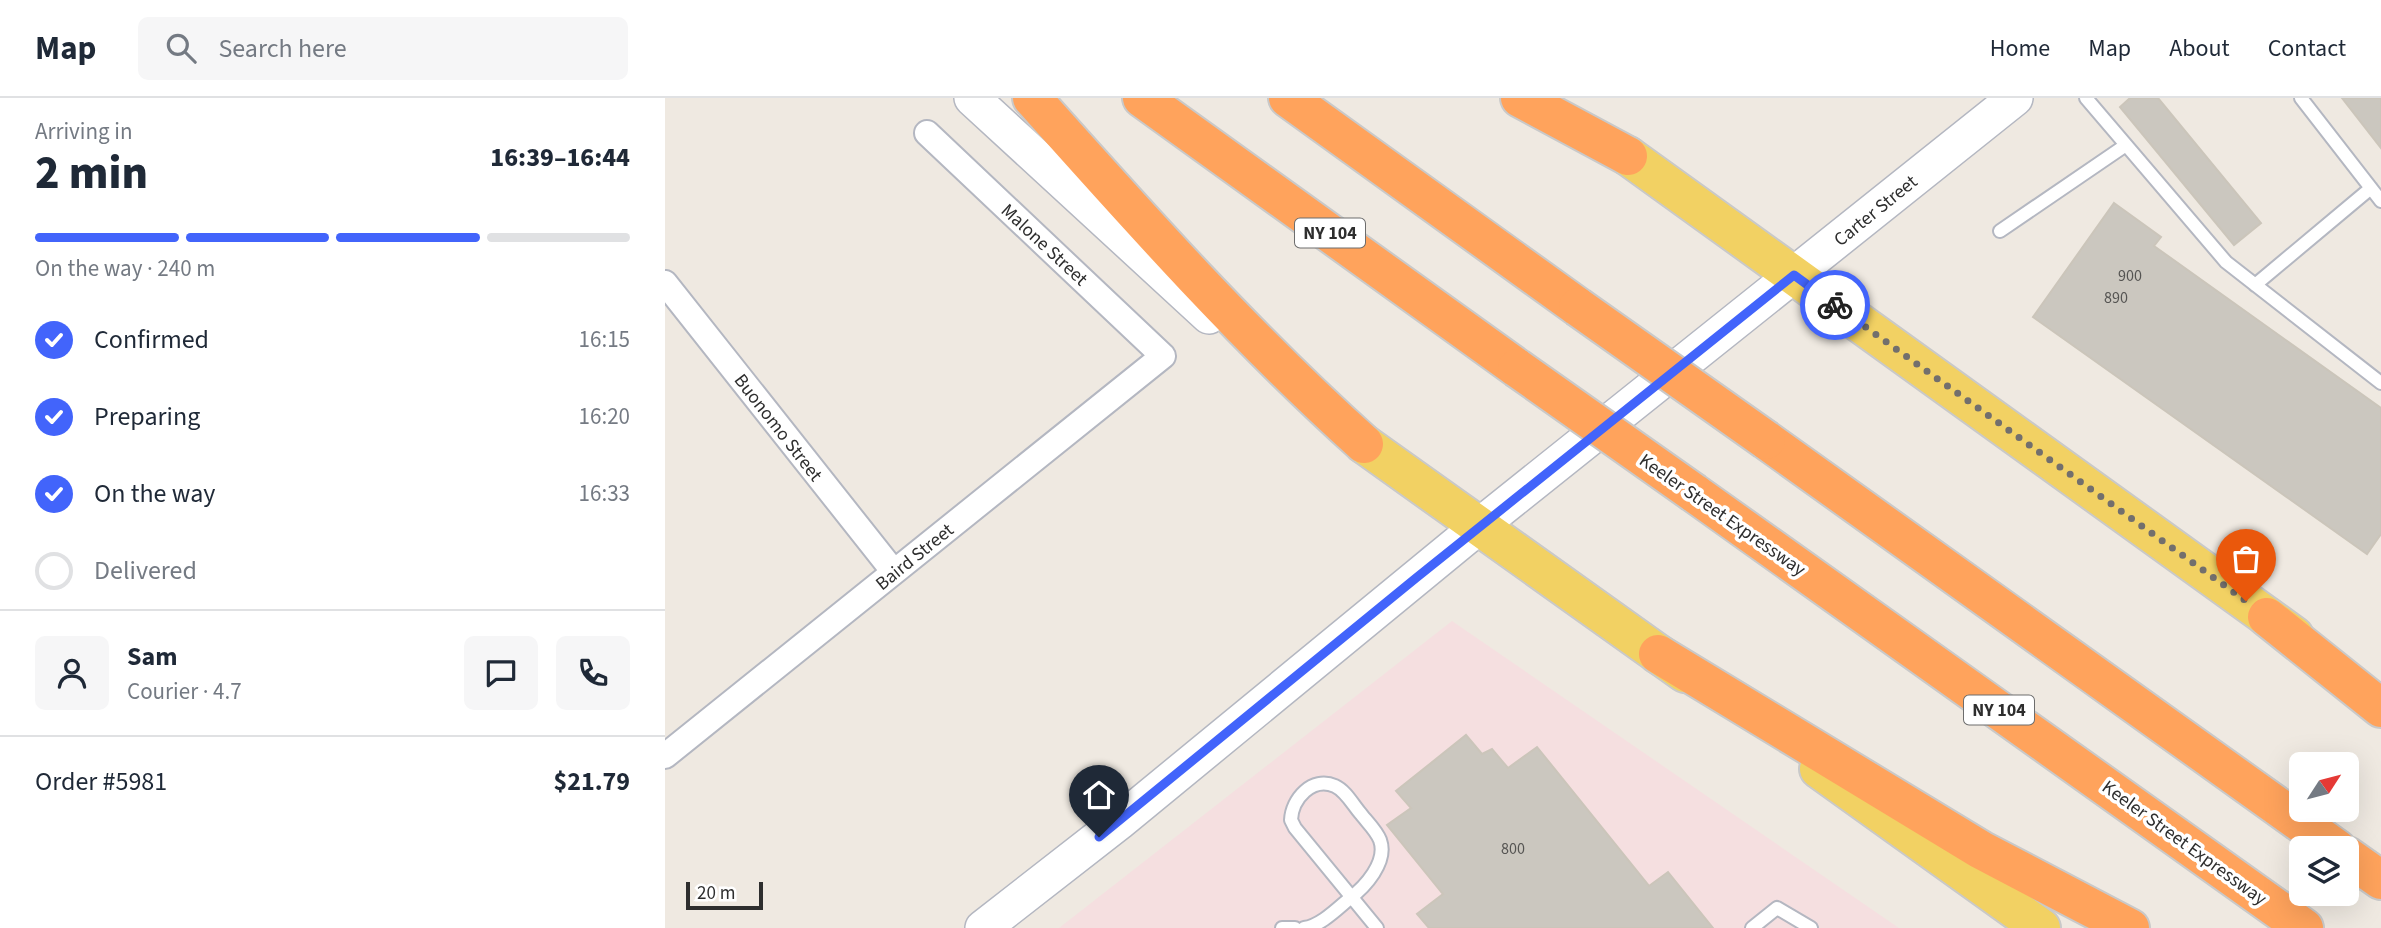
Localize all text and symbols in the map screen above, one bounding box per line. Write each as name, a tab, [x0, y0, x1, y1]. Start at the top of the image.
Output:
search box	[138, 17, 628, 80]
text: Map	[35, 25, 96, 72]
icon: search	[162, 29, 200, 67]
text: Search here	[218, 30, 347, 67]
text: Home	[1990, 31, 2050, 66]
text: Map	[2088, 31, 2131, 66]
text: About	[2169, 31, 2230, 66]
text: Contact	[2268, 31, 2346, 66]
text: Arriving in	[35, 115, 133, 148]
text: 16:39–16:44	[490, 139, 630, 176]
text: 2 min	[35, 141, 148, 206]
street label: Carter Street	[1828, 169, 1924, 253]
street label: Malone Street	[995, 198, 1094, 293]
road number: NY 104	[1295, 218, 1365, 248]
text: On the way · 240 m	[35, 252, 215, 285]
house number: 900	[2118, 265, 2142, 287]
courier	[1800, 270, 1870, 340]
icon: bike	[1816, 286, 1854, 324]
house number: 890	[2104, 287, 2128, 309]
icon: check	[35, 321, 73, 359]
text: Confirmed	[94, 321, 209, 358]
text: 16:15	[579, 323, 630, 356]
street label: Buonomo Street	[727, 368, 829, 488]
icon: check	[35, 398, 73, 436]
text: Preparing	[94, 398, 200, 435]
text: 16:20	[579, 400, 630, 433]
street label: Keeler Street Expressway	[1633, 447, 1811, 583]
icon: check	[35, 475, 73, 513]
text: On the way	[94, 475, 215, 512]
text: 16:33	[579, 477, 630, 510]
street label: Baird Street	[870, 517, 960, 597]
pin	[2216, 529, 2276, 601]
icon: bag	[2227, 540, 2265, 578]
text: Delivered	[94, 552, 197, 589]
button: person	[35, 636, 109, 710]
button: chat	[464, 636, 538, 710]
button: phone	[556, 636, 630, 710]
text: Sam	[127, 638, 177, 675]
text: Courier · 4.7	[127, 675, 242, 708]
road number: NY 104	[1964, 696, 2034, 724]
north arrow	[2289, 752, 2359, 822]
map controls	[2289, 752, 2359, 906]
text: Order #5981	[35, 763, 167, 800]
text: $21.79	[554, 763, 630, 800]
pin	[1069, 765, 1129, 837]
street label: Keeler Street Expressway	[2096, 774, 2272, 912]
icon: home	[1080, 776, 1118, 814]
button: layers	[2289, 836, 2359, 906]
house number: 800	[1501, 838, 1525, 860]
scale bar	[686, 879, 763, 911]
text: 20 m	[697, 880, 735, 907]

